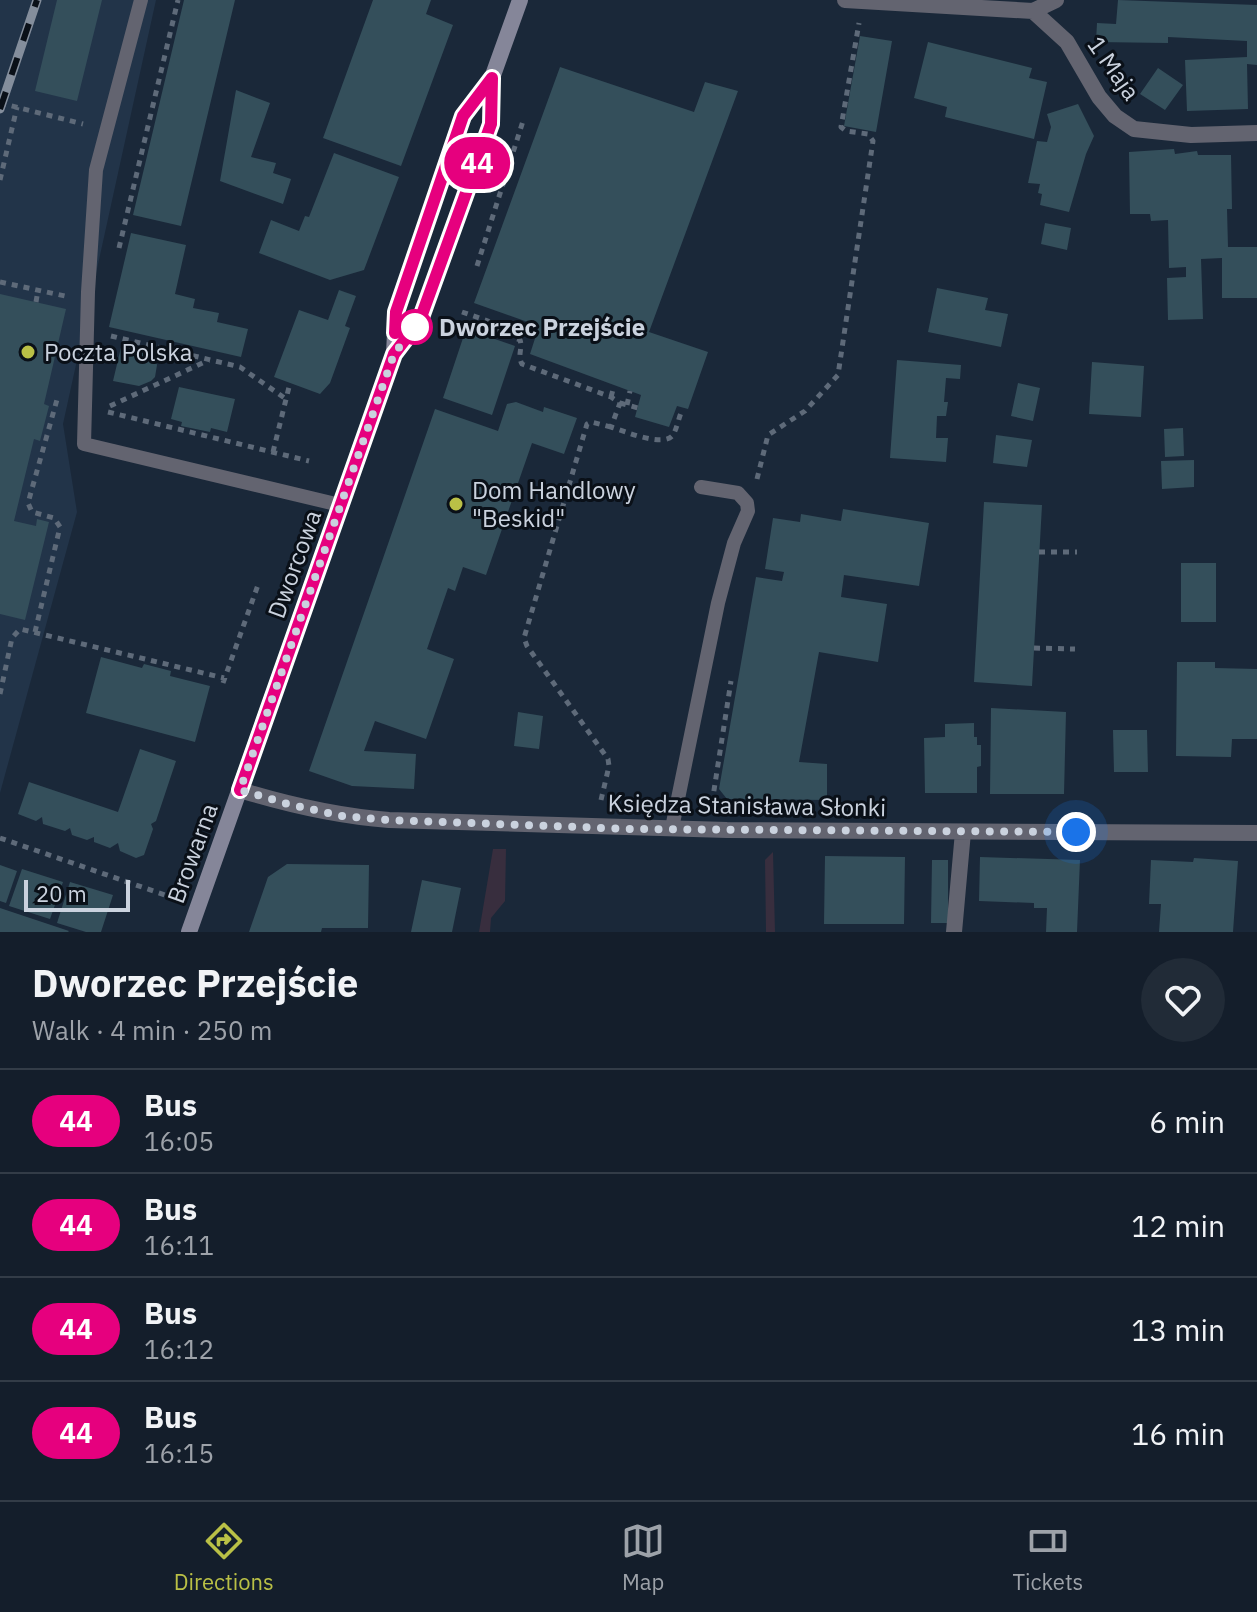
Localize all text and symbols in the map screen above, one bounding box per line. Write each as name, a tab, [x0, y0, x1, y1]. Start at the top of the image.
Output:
street label: 1 Maja	[1080, 30, 1148, 106]
line badge: 44	[441, 137, 513, 189]
text: 44	[460, 144, 494, 181]
marker: Dworzec Przejście	[398, 310, 432, 344]
place label: Dworzec Przejście	[439, 311, 645, 343]
place label: Poczta Polska	[44, 336, 193, 368]
marker: Poczta Polska	[19, 343, 37, 361]
place label: Dom Handlowy "Beskid"	[472, 474, 636, 534]
marker: Dom Handlowy "Beskid"	[447, 495, 465, 513]
street label: Dworcowa	[260, 505, 328, 622]
street label: Księdza Stanisława Słonki	[607, 787, 887, 823]
street label: Browarna	[159, 799, 225, 907]
your location	[1056, 812, 1096, 852]
scale bar	[24, 876, 130, 912]
text: 20 m	[36, 879, 87, 908]
text: Dworzec Przejście	[32, 958, 358, 1007]
button: heart	[1141, 958, 1225, 1042]
text: Walk · 4 min · 250 m	[32, 1013, 272, 1047]
text: Bus	[144, 1085, 197, 1124]
text: 44	[59, 1102, 93, 1139]
text: 6 min	[1149, 1102, 1225, 1141]
text: 16:05	[144, 1124, 214, 1158]
text: Bus	[144, 1189, 197, 1228]
text: 44	[59, 1206, 93, 1243]
text: 12 min	[1131, 1206, 1225, 1245]
text: 16:11	[144, 1228, 214, 1262]
text: Bus	[144, 1293, 197, 1332]
text: 44	[59, 1310, 93, 1347]
text: 13 min	[1131, 1310, 1225, 1349]
text: 16:12	[144, 1332, 214, 1366]
text: Bus	[144, 1397, 197, 1436]
text: 44	[59, 1414, 93, 1451]
text: 16 min	[1131, 1414, 1225, 1453]
text: 16:15	[144, 1436, 214, 1470]
tab: Directions	[174, 1519, 274, 1596]
tab: Map	[621, 1519, 665, 1596]
tab: Tickets	[1012, 1519, 1083, 1596]

